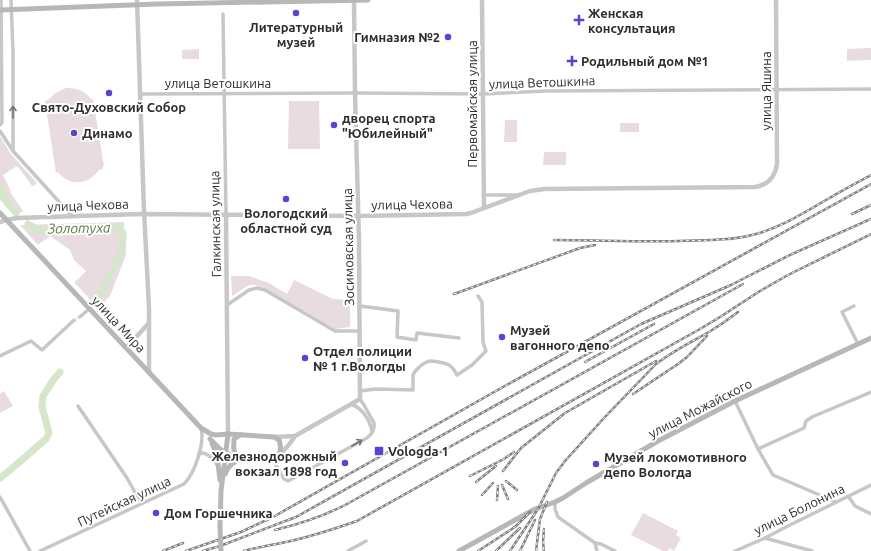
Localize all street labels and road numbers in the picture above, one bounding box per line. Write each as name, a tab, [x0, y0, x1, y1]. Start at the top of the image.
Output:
street label: Первомайская улица	[465, 40, 479, 168]
street label: улица Яшина	[759, 51, 773, 131]
street label: улица Ветошкина	[488, 73, 596, 91]
street label: улица Ветошкина	[165, 76, 271, 90]
street label: Галкинская улица	[207, 171, 223, 277]
street label: Зосимовская улица	[340, 188, 356, 306]
street label: улица Чехова	[371, 196, 453, 212]
street label: улица Чехова	[47, 197, 129, 213]
street label: улица Мира	[89, 293, 149, 355]
street label: улица Можайского	[646, 376, 754, 440]
street label: Путейская улица	[75, 473, 173, 529]
street label: улица Болонина	[751, 481, 847, 537]

